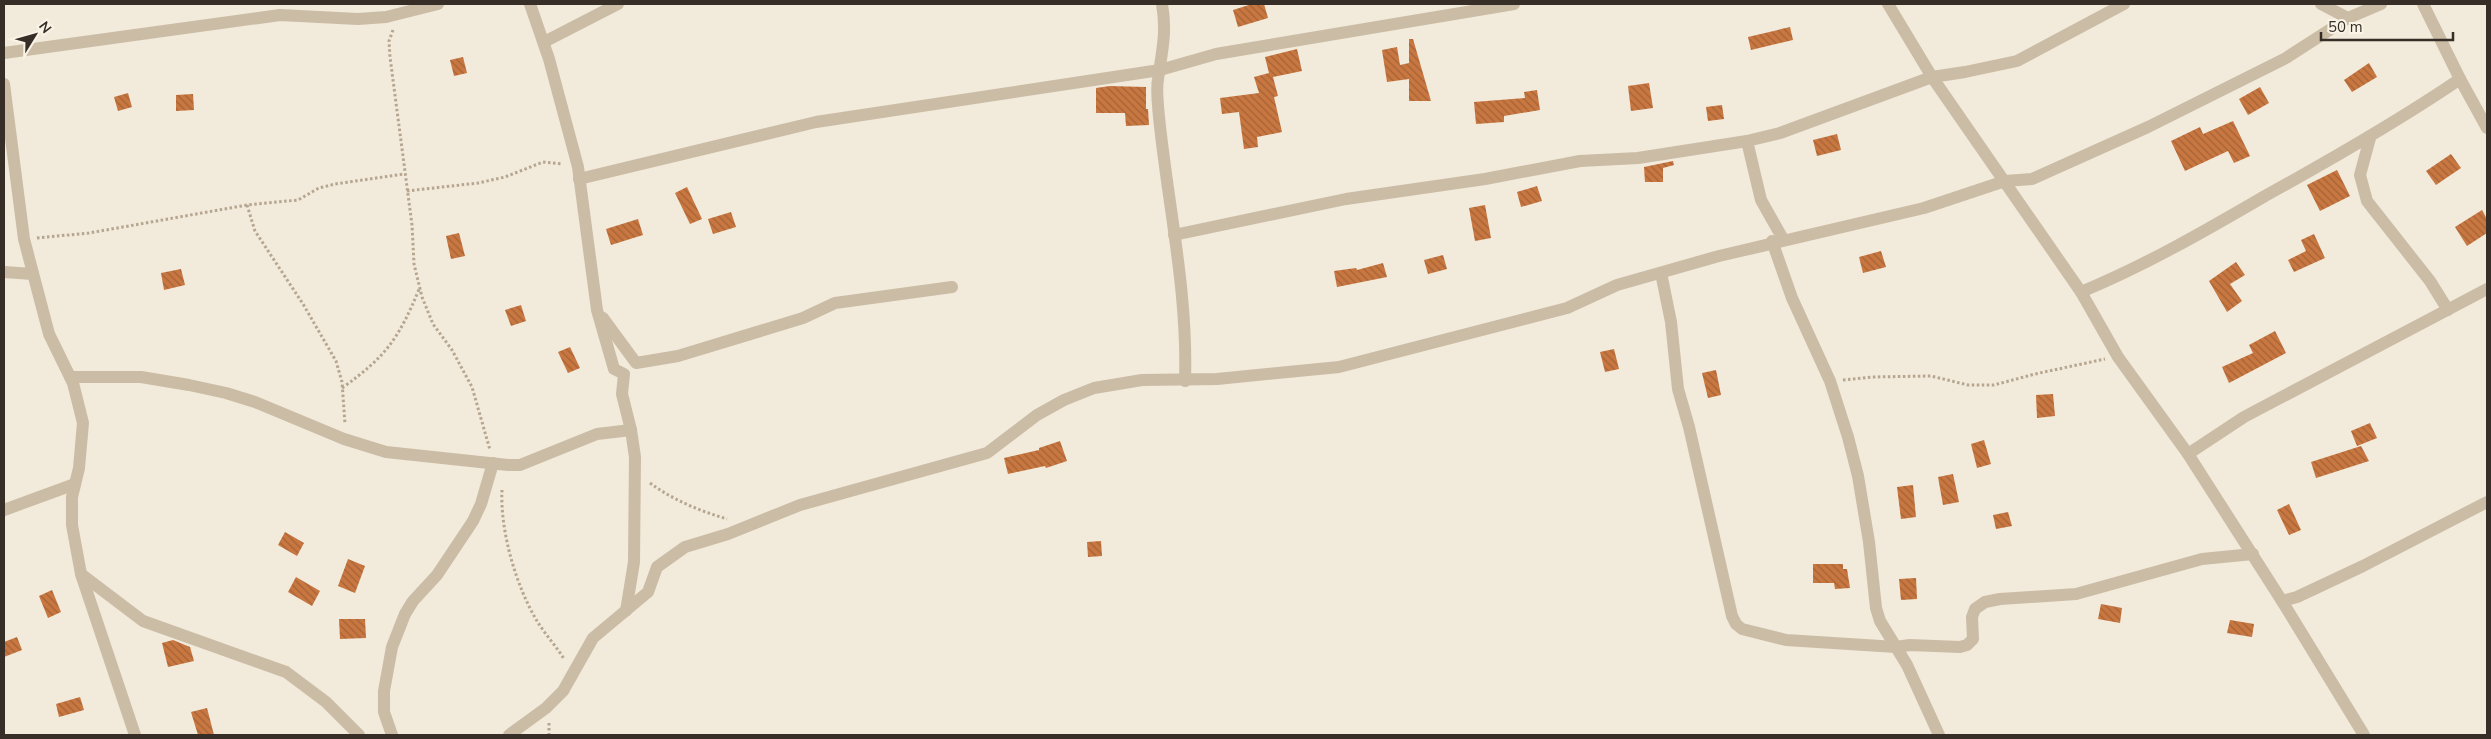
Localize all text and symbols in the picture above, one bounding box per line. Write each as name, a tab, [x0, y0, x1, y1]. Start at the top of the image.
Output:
north arrow	[10, 10, 60, 60]
scale bar	[2321, 10, 2454, 42]
text: 50 m	[2328, 17, 2363, 37]
text: N	[34, 18, 56, 37]

